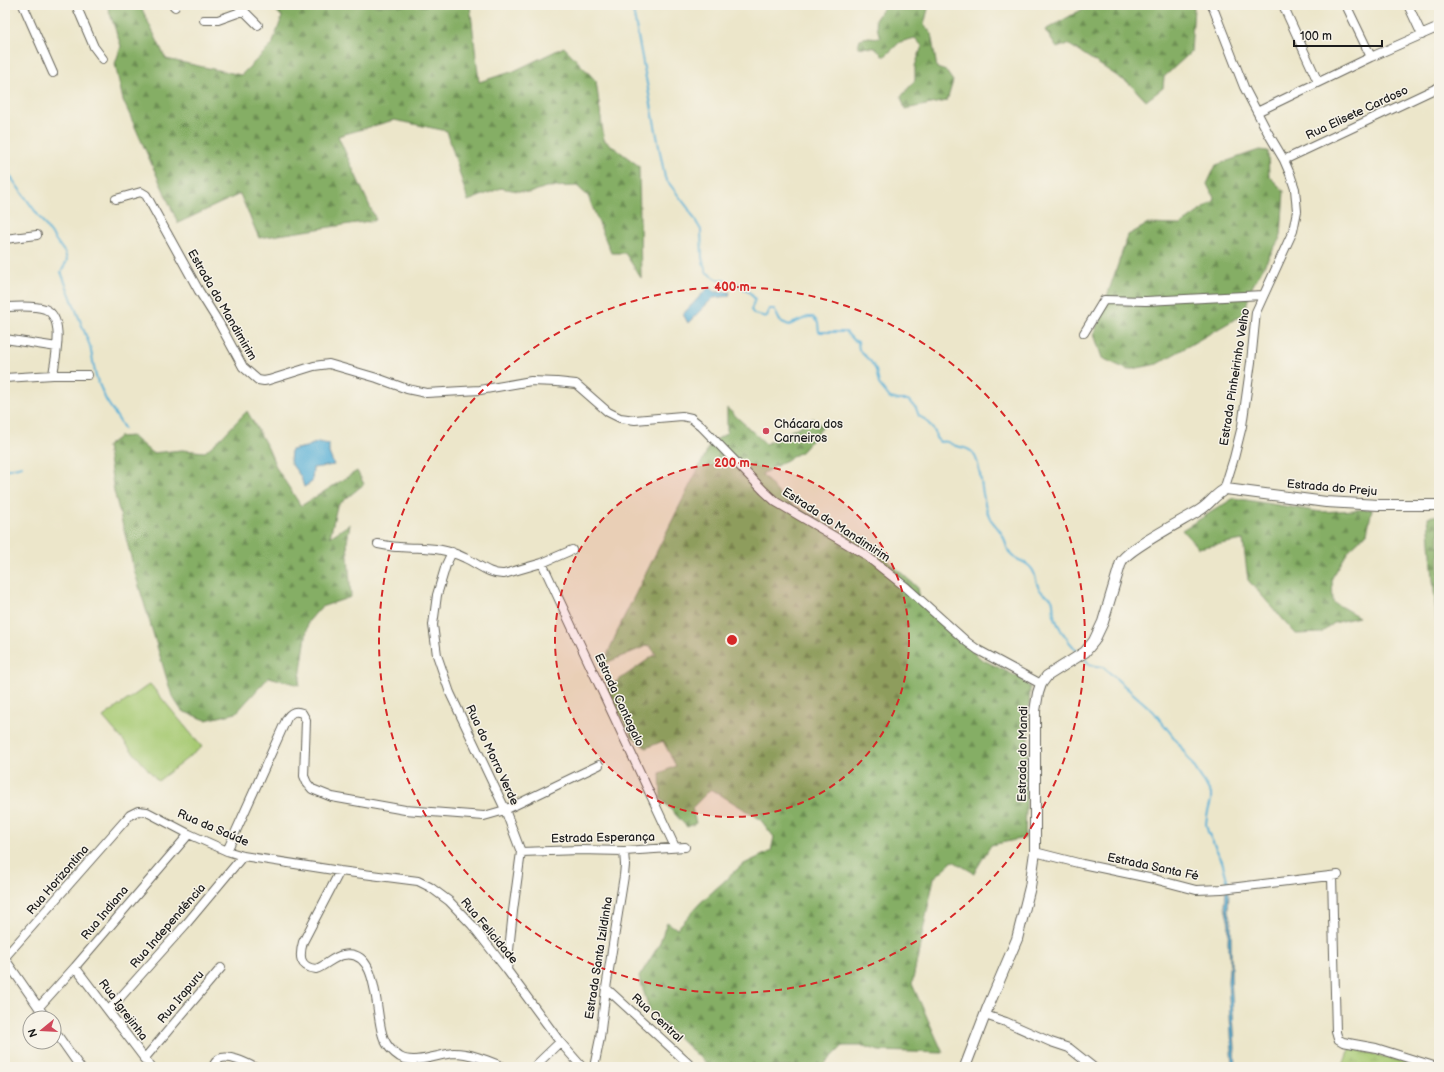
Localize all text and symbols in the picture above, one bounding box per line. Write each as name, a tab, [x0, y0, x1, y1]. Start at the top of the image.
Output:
scale bar	[1294, 22, 1382, 48]
text: 100 m	[1300, 29, 1332, 44]
street label: Rua Elisete Cardoso	[1303, 83, 1411, 143]
street label: Estrada do Mandimirim	[184, 247, 260, 363]
text: 400 m	[714, 280, 750, 295]
street label: Estrada Pinheirinho Velho	[1217, 307, 1253, 447]
place label: Chácara dos Carneiros	[774, 417, 843, 446]
marker: Chácara dos Carneiros	[761, 426, 771, 436]
text: 200 m	[714, 456, 750, 471]
street label: Estrada do Preju	[1286, 477, 1378, 499]
street label: Estrada do Mandimirim	[779, 484, 893, 566]
centre of rings	[725, 633, 739, 647]
street label: Estrada Cantagalo	[591, 651, 647, 749]
street label: Rua do Morro Verde	[462, 702, 522, 808]
street label: Estrada do Mandi	[1015, 706, 1031, 802]
street label: Rua da Saúde	[175, 806, 251, 850]
street label: Estrada Esperança	[551, 830, 655, 846]
street label: Rua Horizontina	[24, 842, 92, 918]
street label: Estrada Santa Fé	[1106, 850, 1200, 884]
street label: Rua Independência	[127, 880, 209, 971]
street label: Rua Indiana	[78, 883, 132, 943]
street label: Rua Felicidade	[457, 895, 521, 967]
street label: Estrada Santa Izildinha	[582, 895, 616, 1020]
street label: Rua Irapuru	[155, 968, 207, 1026]
street label: Rua Igrejinha	[95, 976, 151, 1044]
street label: Rua Central	[628, 990, 686, 1046]
north arrow	[22, 1010, 62, 1050]
text: N	[26, 1027, 40, 1039]

